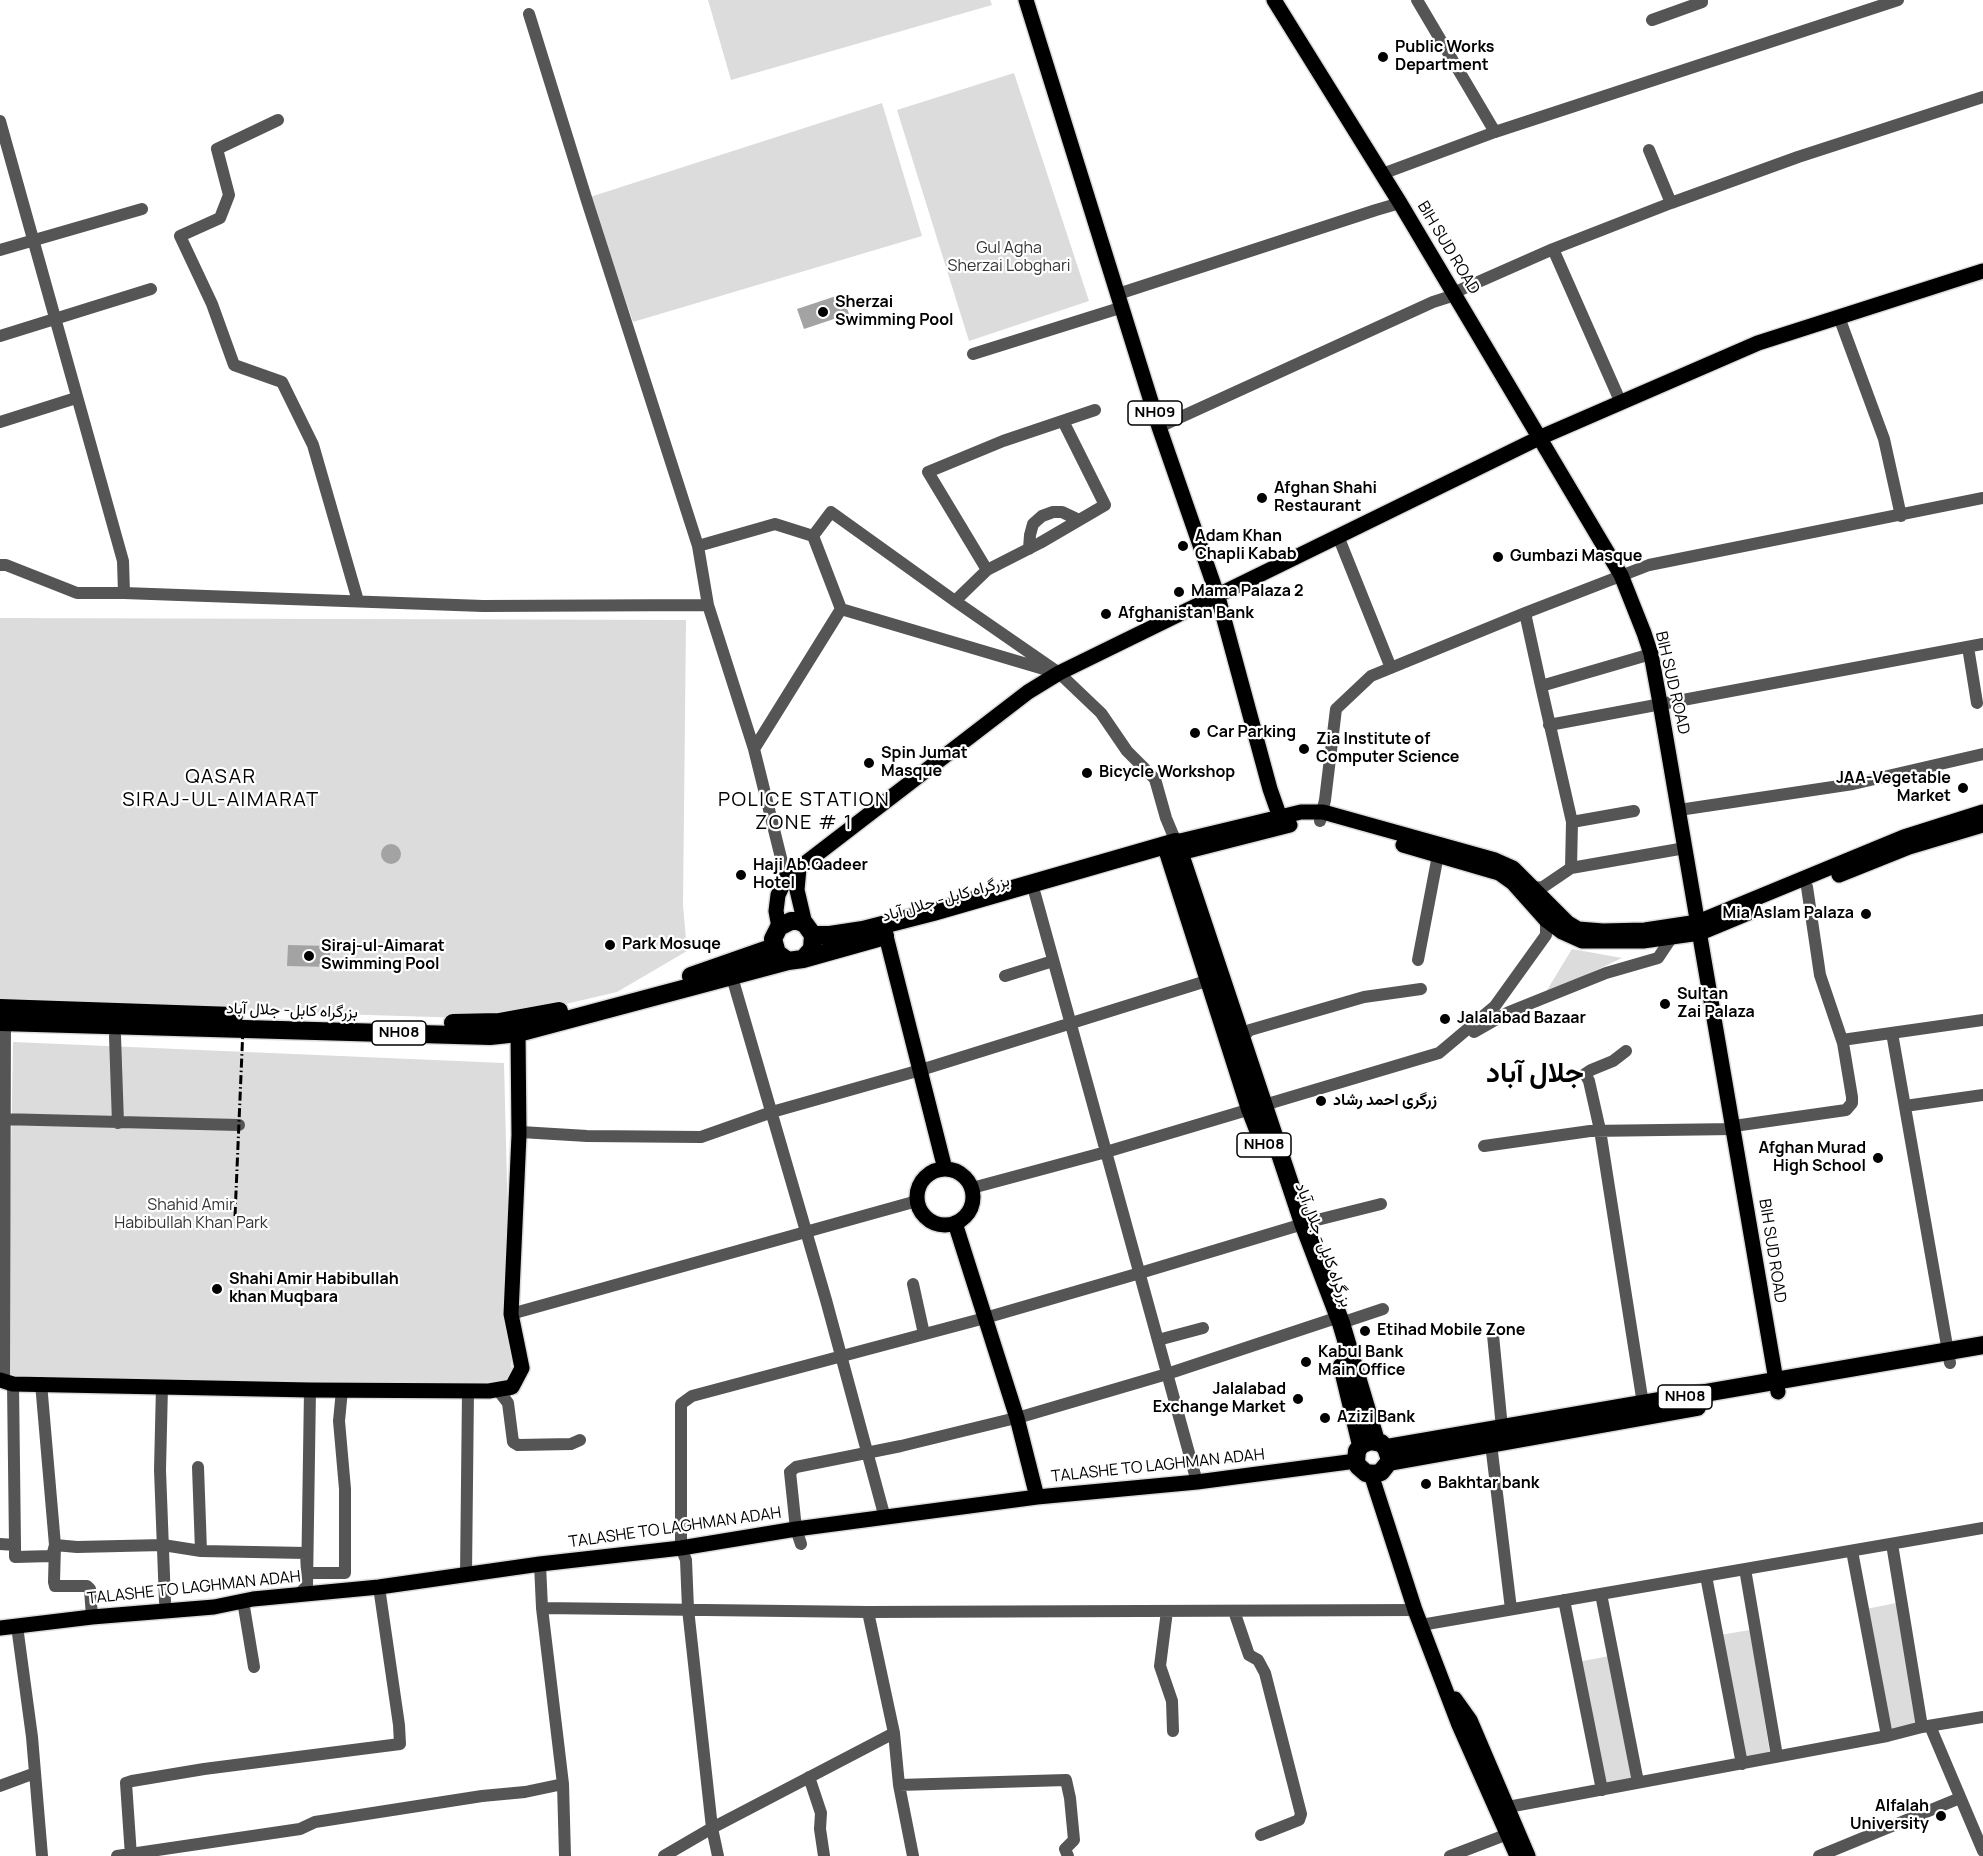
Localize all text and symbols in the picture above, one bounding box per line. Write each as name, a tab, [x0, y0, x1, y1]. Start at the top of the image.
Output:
place label: Public Works Department	[1395, 38, 1494, 76]
marker: Public Works Department	[1376, 50, 1390, 64]
street label: BIH SUD ROAD	[1413, 198, 1483, 298]
park label: Gul Agha Sherzai Lobghari	[948, 239, 1070, 277]
place label: Sherzai Swimming Pool	[835, 293, 954, 331]
marker: Sherzai Swimming Pool	[816, 305, 830, 319]
road number: NH09	[1128, 401, 1182, 425]
place label: Afghan Shahi Restaurant	[1274, 479, 1377, 517]
marker: Afghan Shahi Restaurant	[1255, 491, 1269, 505]
place label: Adam Khan Chapli Kabab	[1195, 527, 1297, 565]
marker: Adam Khan Chapli Kabab	[1176, 539, 1190, 553]
place label: Gumbazi Masque	[1510, 547, 1642, 567]
marker: Gumbazi Masque	[1491, 550, 1505, 564]
place label: Mama Palaza 2	[1191, 582, 1304, 602]
marker: Mama Palaza 2	[1172, 585, 1186, 599]
place label: Afghanistan Bank	[1118, 604, 1254, 624]
marker: Afghanistan Bank	[1099, 607, 1113, 621]
street label: BIH SUD ROAD	[1651, 630, 1693, 736]
place label: Car Parking	[1207, 723, 1296, 743]
marker: Car Parking	[1188, 726, 1202, 740]
place label: Zia Institute of Computer Science	[1316, 730, 1459, 768]
marker: Zia Institute of Computer Science	[1297, 742, 1311, 756]
place label: Spin Jumat Masque	[881, 744, 968, 782]
marker: Spin Jumat Masque	[862, 756, 876, 770]
place label: Bicycle Workshop	[1099, 763, 1235, 783]
district label: QASAR SIRAJ-UL-AIMARAT	[121, 765, 321, 812]
marker: Bicycle Workshop	[1080, 766, 1094, 780]
place label: JAA-Vegetable Market	[1836, 769, 1951, 807]
marker: JAA-Vegetable Market	[1956, 781, 1970, 795]
district label: POLICE STATION ZONE # 1	[718, 788, 890, 835]
place label: Haji Ab.Qadeer Hotel	[753, 856, 868, 894]
marker: Haji Ab.Qadeer Hotel	[734, 868, 748, 882]
street label: بزرگراه کابل- جلال آباد	[880, 872, 1012, 926]
place label: Mia Aslam Palaza	[1723, 904, 1854, 924]
marker: Mia Aslam Palaza	[1859, 907, 1873, 921]
place label: Park Mosuqe	[622, 935, 721, 955]
place label: Siraj-ul-Aimarat Swimming Pool	[321, 937, 445, 975]
marker: Park Mosuqe	[603, 938, 617, 952]
marker: Siraj-ul-Aimarat Swimming Pool	[302, 949, 316, 963]
place label: Sultan Zai Palaza	[1677, 985, 1755, 1023]
marker: Sultan Zai Palaza	[1658, 997, 1672, 1011]
street label: بزرگراه کابل- جلال آباد	[226, 999, 358, 1023]
place label: Jalalabad Bazaar	[1457, 1009, 1586, 1029]
marker: Jalalabad Bazaar	[1438, 1012, 1452, 1026]
road number: NH08	[372, 1021, 426, 1045]
district label: جلال آباد	[1486, 1057, 1584, 1091]
place label: زرگری احمد رشاد	[1333, 1091, 1437, 1111]
marker: زرگری احمد رشاد	[1314, 1094, 1328, 1108]
road number: NH08	[1237, 1133, 1291, 1157]
place label: Afghan Murad High School	[1758, 1139, 1866, 1177]
marker: Afghan Murad High School	[1871, 1151, 1885, 1165]
street label: بزرگراه کابل- جلال آباد	[1290, 1180, 1356, 1310]
park label: Shahid Amir Habibullah Khan Park	[114, 1196, 268, 1234]
street label: BIH SUD ROAD	[1754, 1198, 1790, 1304]
place label: Shahi Amir Habibullah khan Muqbara	[229, 1270, 399, 1308]
marker: Shahi Amir Habibullah khan Muqbara	[210, 1282, 224, 1296]
place label: Etihad Mobile Zone	[1377, 1321, 1525, 1341]
marker: Etihad Mobile Zone	[1358, 1324, 1372, 1338]
place label: Kabul Bank Main Office	[1318, 1343, 1405, 1381]
marker: Kabul Bank Main Office	[1299, 1355, 1313, 1369]
place label: Jalalabad Exchange Market	[1153, 1380, 1286, 1418]
road number: NH08	[1658, 1385, 1712, 1409]
marker: Jalalabad Exchange Market	[1291, 1392, 1305, 1406]
place label: Azizi Bank	[1337, 1408, 1415, 1428]
marker: Azizi Bank	[1318, 1411, 1332, 1425]
street label: TALASHE TO LAGHMAN ADAH	[1050, 1445, 1266, 1487]
place label: Bakhtar bank	[1438, 1474, 1539, 1494]
marker: Bakhtar bank	[1419, 1477, 1433, 1491]
street label: TALASHE TO LAGHMAN ADAH	[568, 1504, 782, 1552]
street label: TALASHE TO LAGHMAN ADAH	[86, 1567, 302, 1609]
place label: Alfalah University	[1850, 1797, 1929, 1835]
marker: Alfalah University	[1934, 1809, 1948, 1823]

